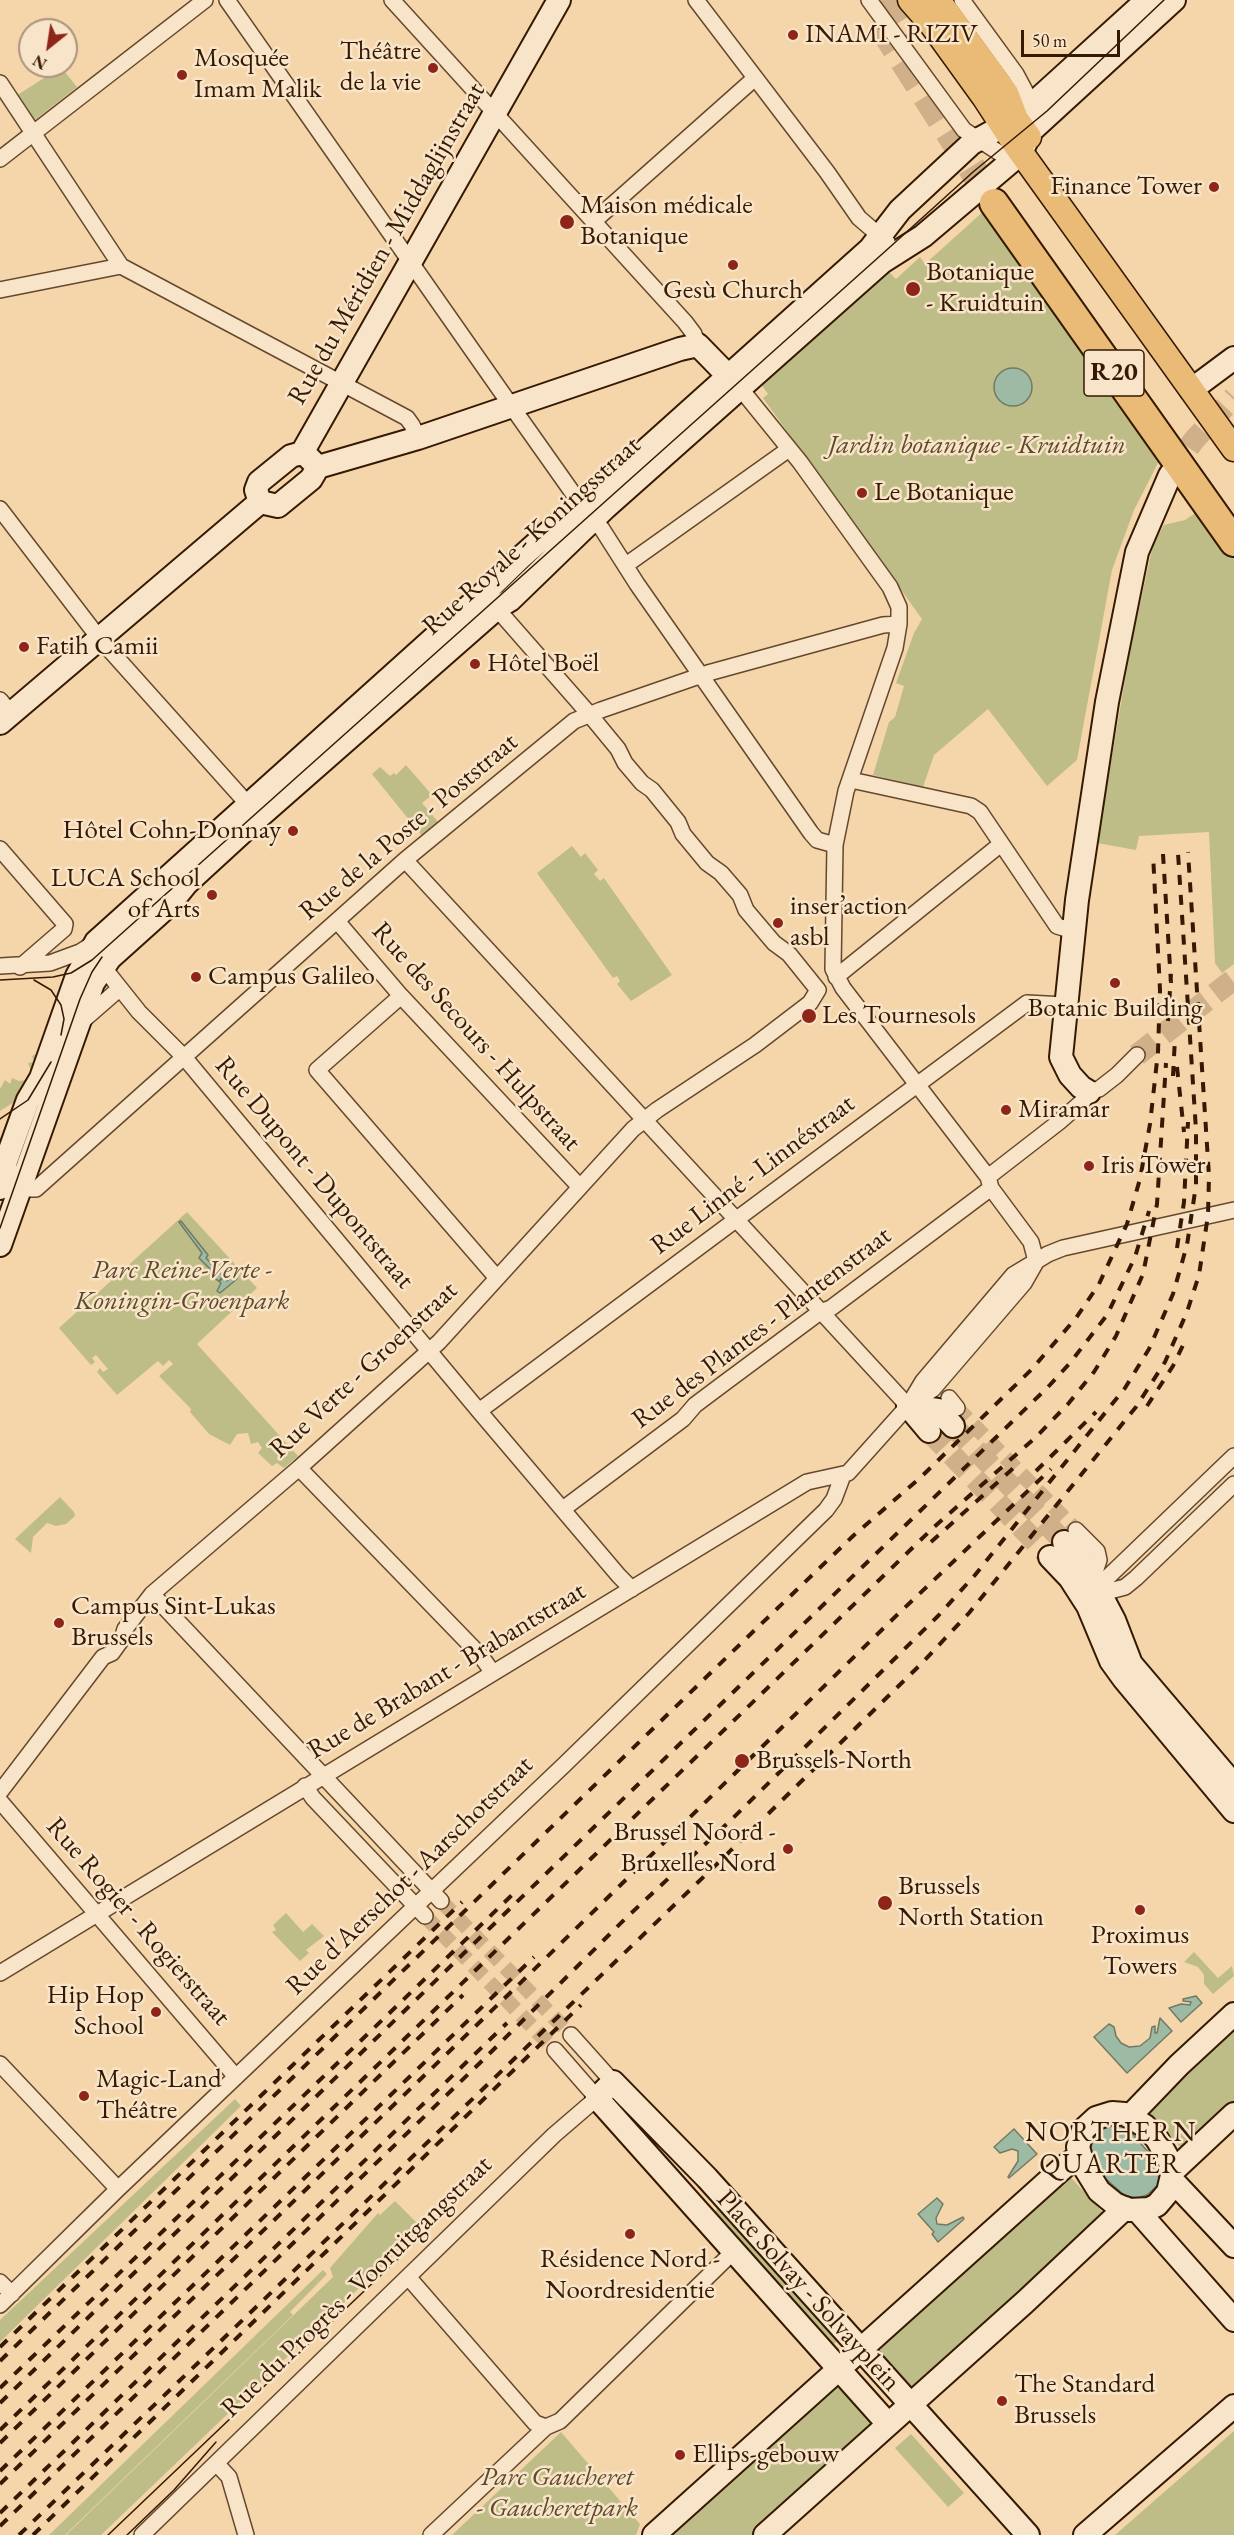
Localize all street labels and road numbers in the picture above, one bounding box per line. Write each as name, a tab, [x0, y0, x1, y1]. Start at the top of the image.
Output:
street label: Rue du Méridien - Middaglijnstraat	[281, 77, 493, 411]
road number: R20	[1084, 350, 1144, 396]
street label: Rue Royale - Koningsstraat	[416, 430, 648, 642]
street label: Rue de la Poste - Poststraat	[293, 726, 525, 928]
street label: Rue des Secours - Hulpstraat	[364, 916, 588, 1158]
street label: Rue Dupont - Dupontstraat	[207, 1050, 421, 1296]
street label: Rue Linné - Linnéstraat	[645, 1088, 861, 1262]
street label: Rue des Plantes - Plantenstraat	[626, 1220, 898, 1436]
street label: Rue Verte - Groenstraat	[263, 1275, 465, 1465]
street label: Rue de Brabant - Brabantstraat	[302, 1575, 592, 1767]
street label: Rue d'Aerschot - Aarschotstraat	[280, 1750, 540, 2002]
street label: Rue Rogier - Rogierstraat	[39, 1811, 237, 2033]
street label: Rue du Progrès - Vooruitgangstraat	[215, 2149, 499, 2425]
street label: Place Solvay - Solvayplein	[709, 2184, 907, 2398]

